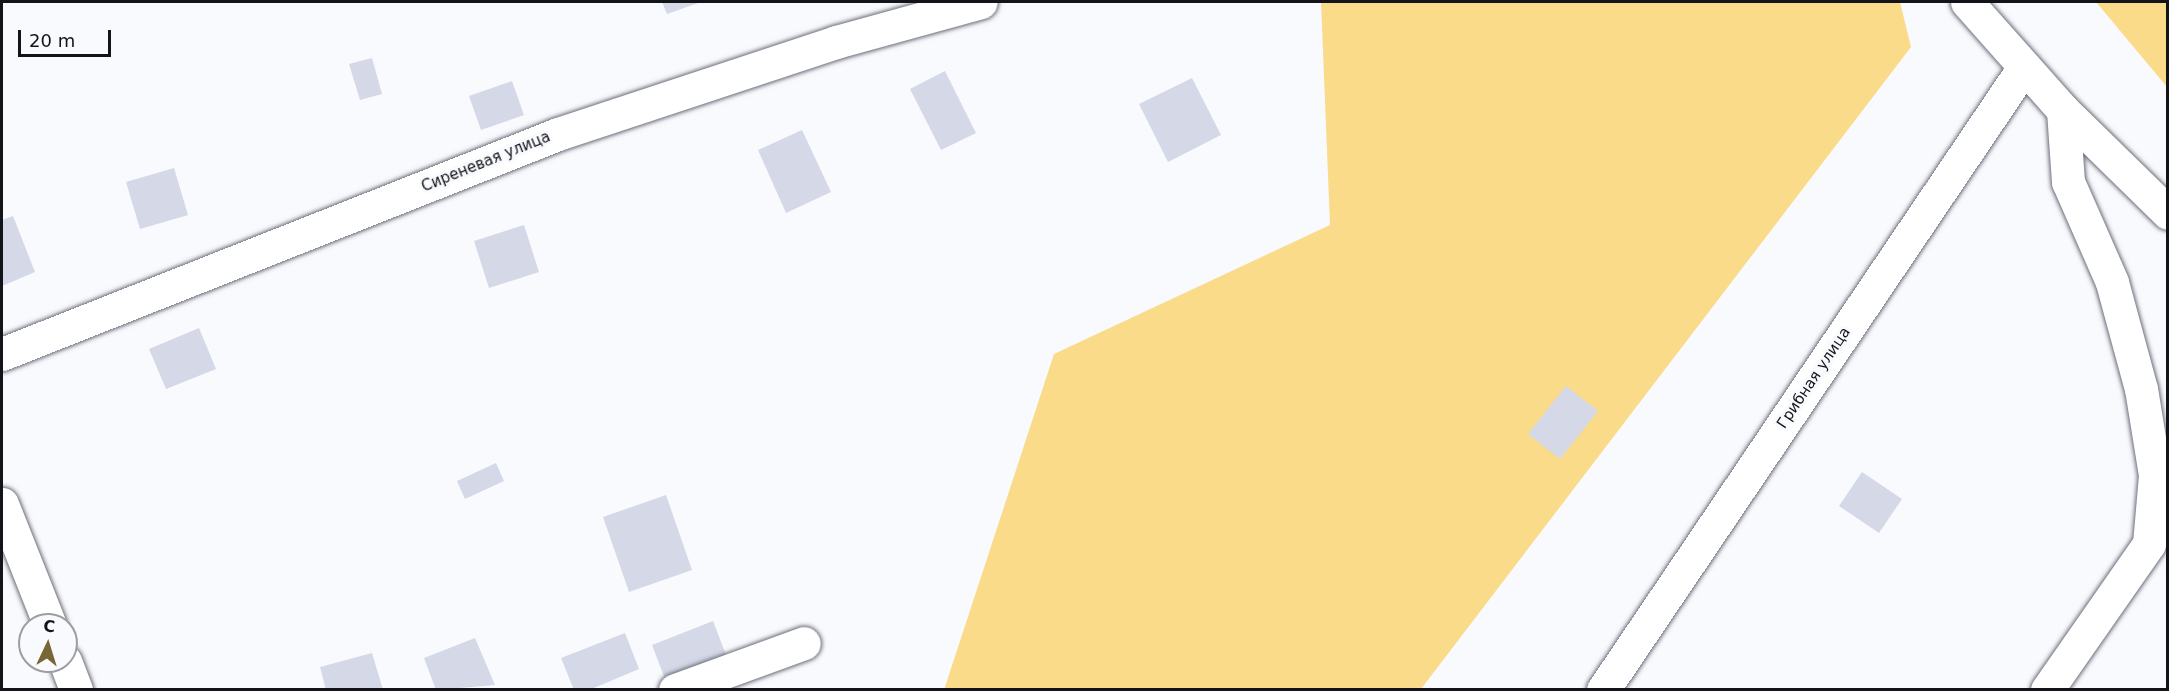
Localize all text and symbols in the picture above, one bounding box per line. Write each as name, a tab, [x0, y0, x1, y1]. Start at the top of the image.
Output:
scale bar	[21, 18, 114, 56]
text: 20 m	[29, 30, 75, 51]
street label: Сиреневая улица	[419, 128, 553, 196]
street label: Грибная улица	[1774, 324, 1854, 432]
north arrow	[18, 613, 78, 673]
text: С	[43, 617, 56, 636]

